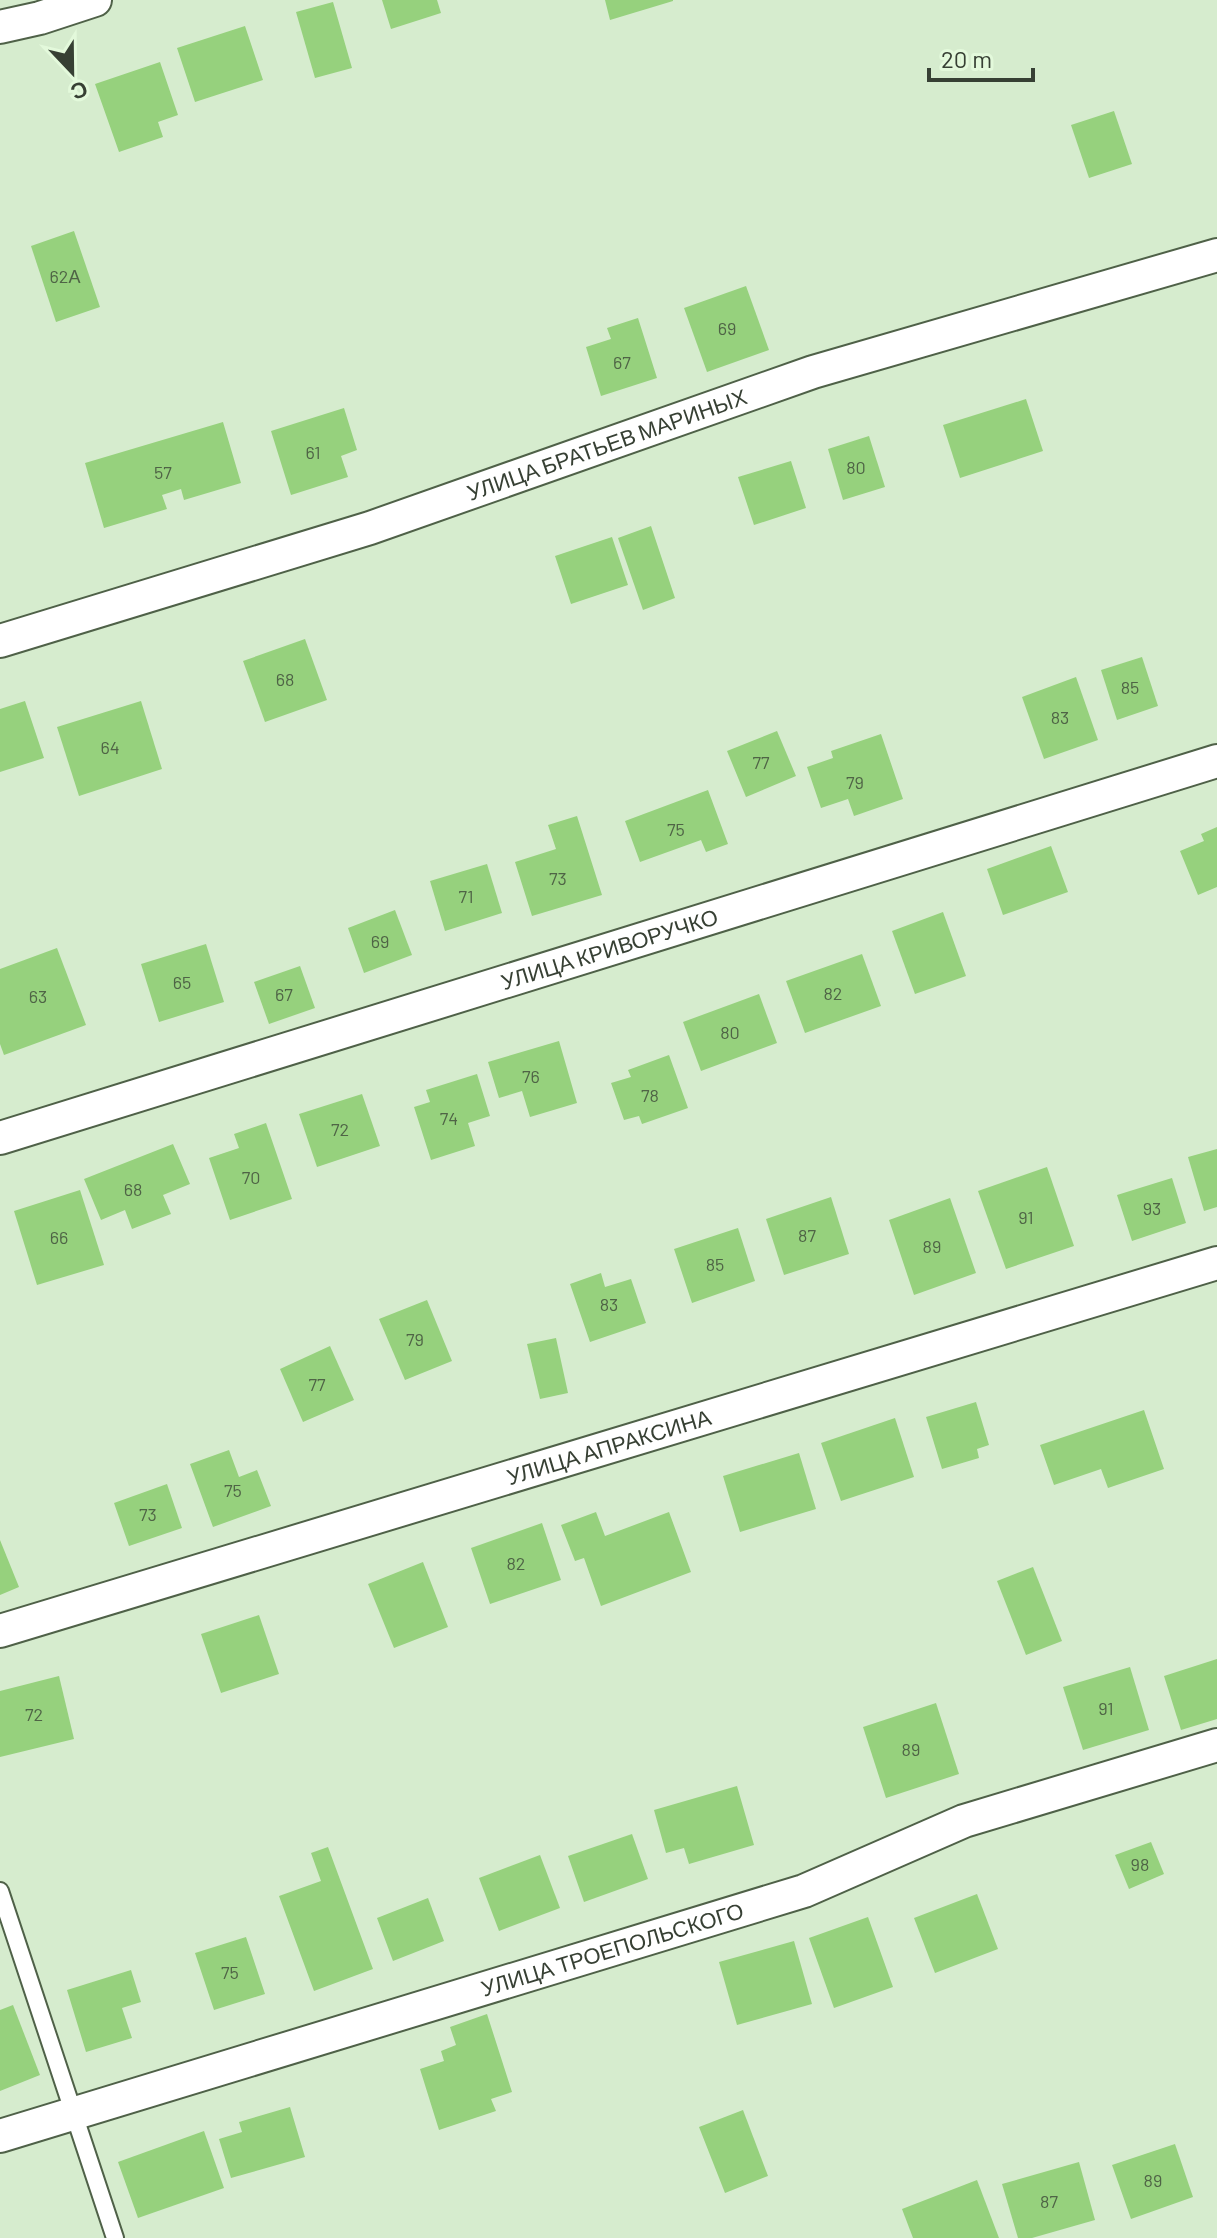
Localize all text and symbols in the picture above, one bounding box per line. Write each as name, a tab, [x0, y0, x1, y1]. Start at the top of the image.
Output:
north arrow	[32, 32, 112, 112]
scale bar	[929, 32, 1033, 82]
text: 20 m	[941, 44, 992, 73]
text: С	[68, 76, 92, 107]
house number: 62А	[50, 265, 80, 287]
house number: 69	[718, 317, 736, 339]
house number: 67	[613, 351, 631, 373]
street label: УЛИЦА БРАТЬЕВ МАРИНЫХ	[463, 382, 750, 505]
house number: 61	[305, 441, 321, 463]
house number: 80	[846, 456, 866, 478]
house number: 57	[154, 461, 172, 483]
house number: 68	[276, 668, 294, 690]
house number: 85	[1121, 676, 1139, 698]
house number: 83	[1051, 706, 1069, 728]
house number: 64	[100, 736, 120, 758]
house number: 77	[752, 751, 770, 773]
house number: 79	[846, 771, 864, 793]
house number: 75	[667, 818, 685, 840]
house number: 73	[549, 867, 567, 889]
house number: 71	[459, 885, 473, 907]
street label: УЛИЦА КРИВОРУЧКО	[497, 902, 721, 994]
house number: 69	[371, 930, 389, 952]
house number: 65	[173, 971, 191, 993]
house number: 82	[823, 982, 843, 1004]
house number: 67	[275, 983, 293, 1005]
house number: 63	[29, 985, 47, 1007]
house number: 80	[720, 1021, 740, 1043]
house number: 76	[522, 1065, 540, 1087]
house number: 78	[641, 1084, 659, 1106]
house number: 74	[440, 1107, 458, 1129]
house number: 72	[331, 1118, 349, 1140]
house number: 70	[242, 1166, 260, 1188]
house number: 68	[124, 1178, 142, 1200]
house number: 93	[1143, 1197, 1161, 1219]
house number: 91	[1018, 1206, 1034, 1228]
house number: 87	[798, 1224, 816, 1246]
house number: 66	[50, 1226, 68, 1248]
house number: 89	[923, 1235, 941, 1257]
house number: 85	[706, 1253, 724, 1275]
house number: 83	[600, 1293, 618, 1315]
house number: 79	[406, 1328, 424, 1350]
house number: 77	[308, 1373, 326, 1395]
street label: УЛИЦА АПРАКСИНА	[503, 1403, 714, 1489]
house number: 75	[224, 1479, 242, 1501]
house number: 73	[139, 1503, 157, 1525]
house number: 82	[506, 1552, 526, 1574]
house number: 91	[1098, 1697, 1114, 1719]
house number: 72	[25, 1703, 43, 1725]
house number: 89	[902, 1738, 920, 1760]
house number: 98	[1131, 1853, 1149, 1875]
street label: УЛИЦА ТРОЕПОЛЬСКОГО	[478, 1896, 746, 2001]
house number: 75	[221, 1961, 239, 1983]
house number: 89	[1144, 2169, 1162, 2191]
house number: 87	[1040, 2190, 1058, 2212]

